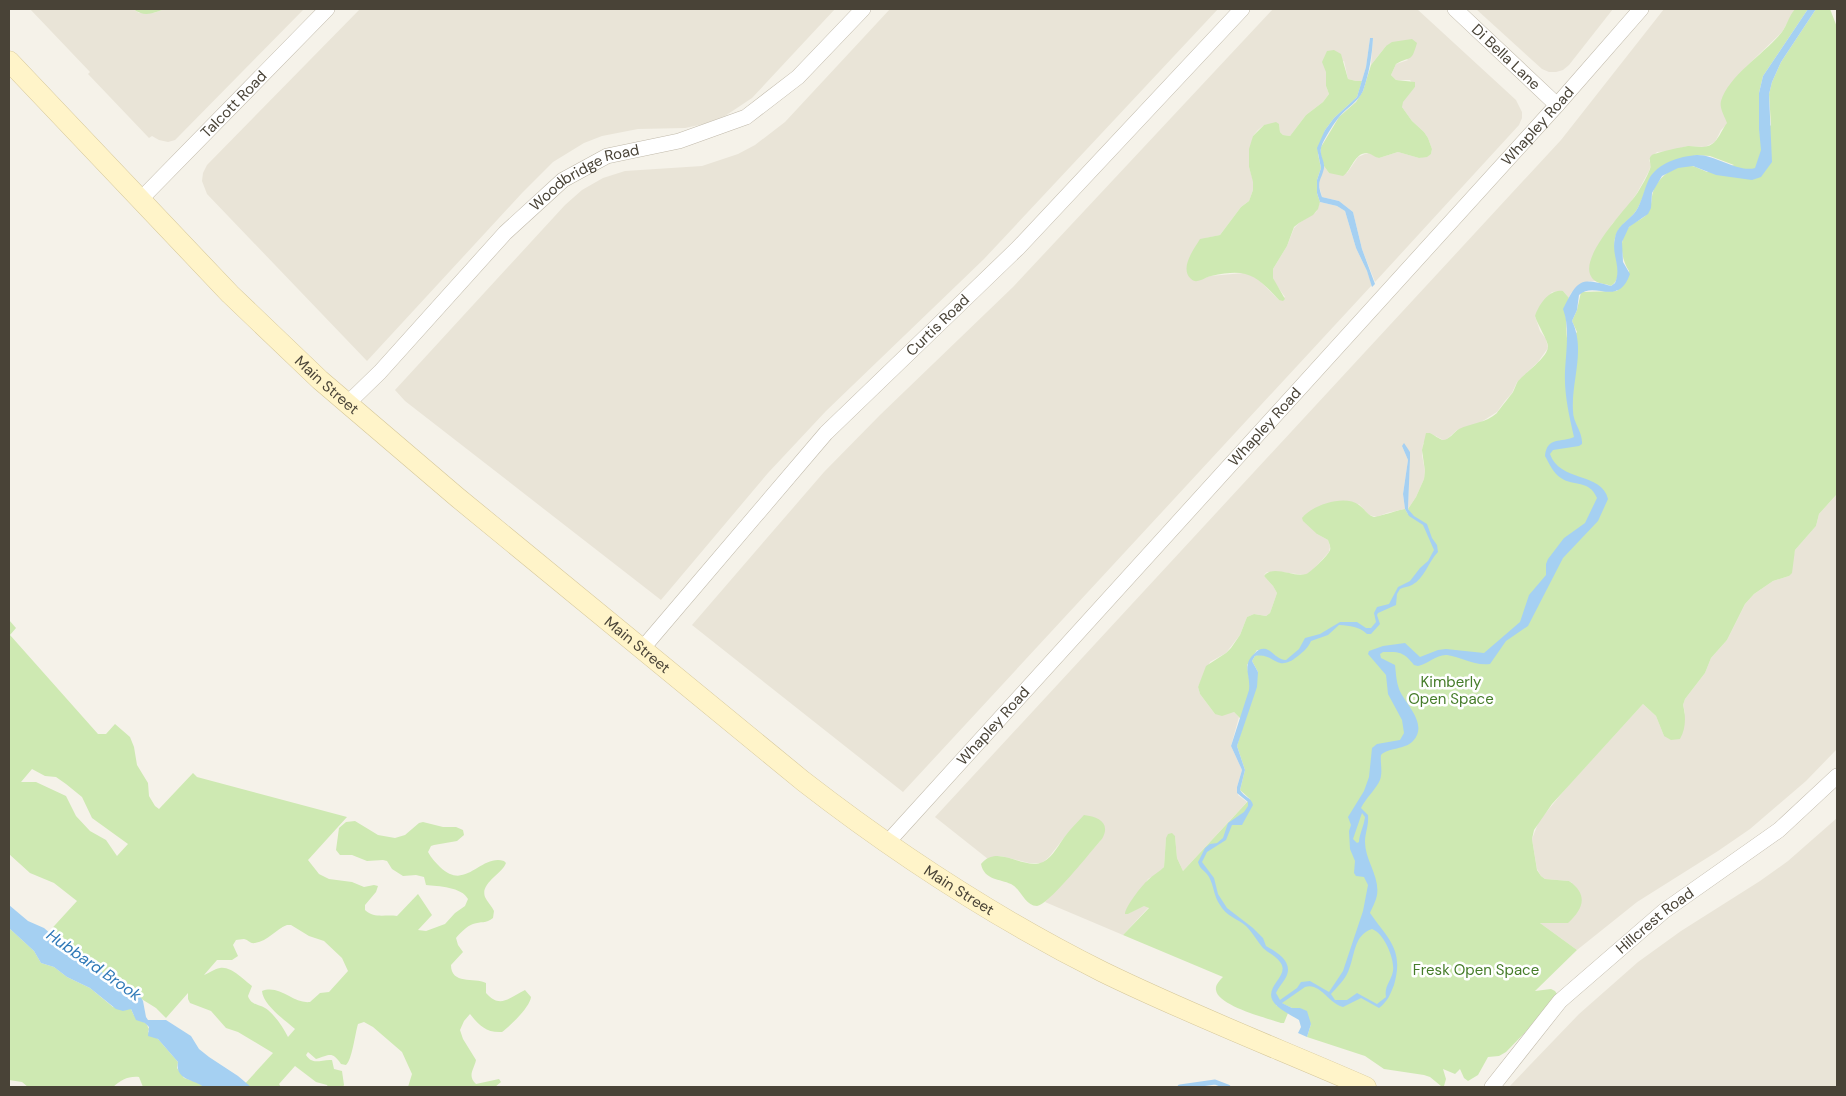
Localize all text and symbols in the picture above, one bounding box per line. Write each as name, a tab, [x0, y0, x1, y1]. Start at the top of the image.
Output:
street label: Di Bella Lane	[1467, 20, 1545, 94]
street label: Talcott Road	[196, 66, 271, 142]
street label: Whapley Road	[1497, 83, 1578, 170]
street label: Woodbridge Road	[525, 140, 641, 216]
street label: Curtis Road	[902, 290, 974, 361]
street label: Main Street	[290, 351, 363, 419]
street label: Whapley Road	[1224, 383, 1306, 471]
street label: Main Street	[600, 612, 674, 678]
park label: Kimberly Open Space	[1408, 672, 1494, 709]
street label: Whapley Road	[952, 682, 1034, 770]
street label: Main Street	[920, 861, 998, 920]
street label: Hillcrest Road	[1612, 883, 1698, 958]
water label: Hubbard Brook	[42, 924, 146, 1006]
park label: Fresk Open Space	[1413, 960, 1539, 980]

